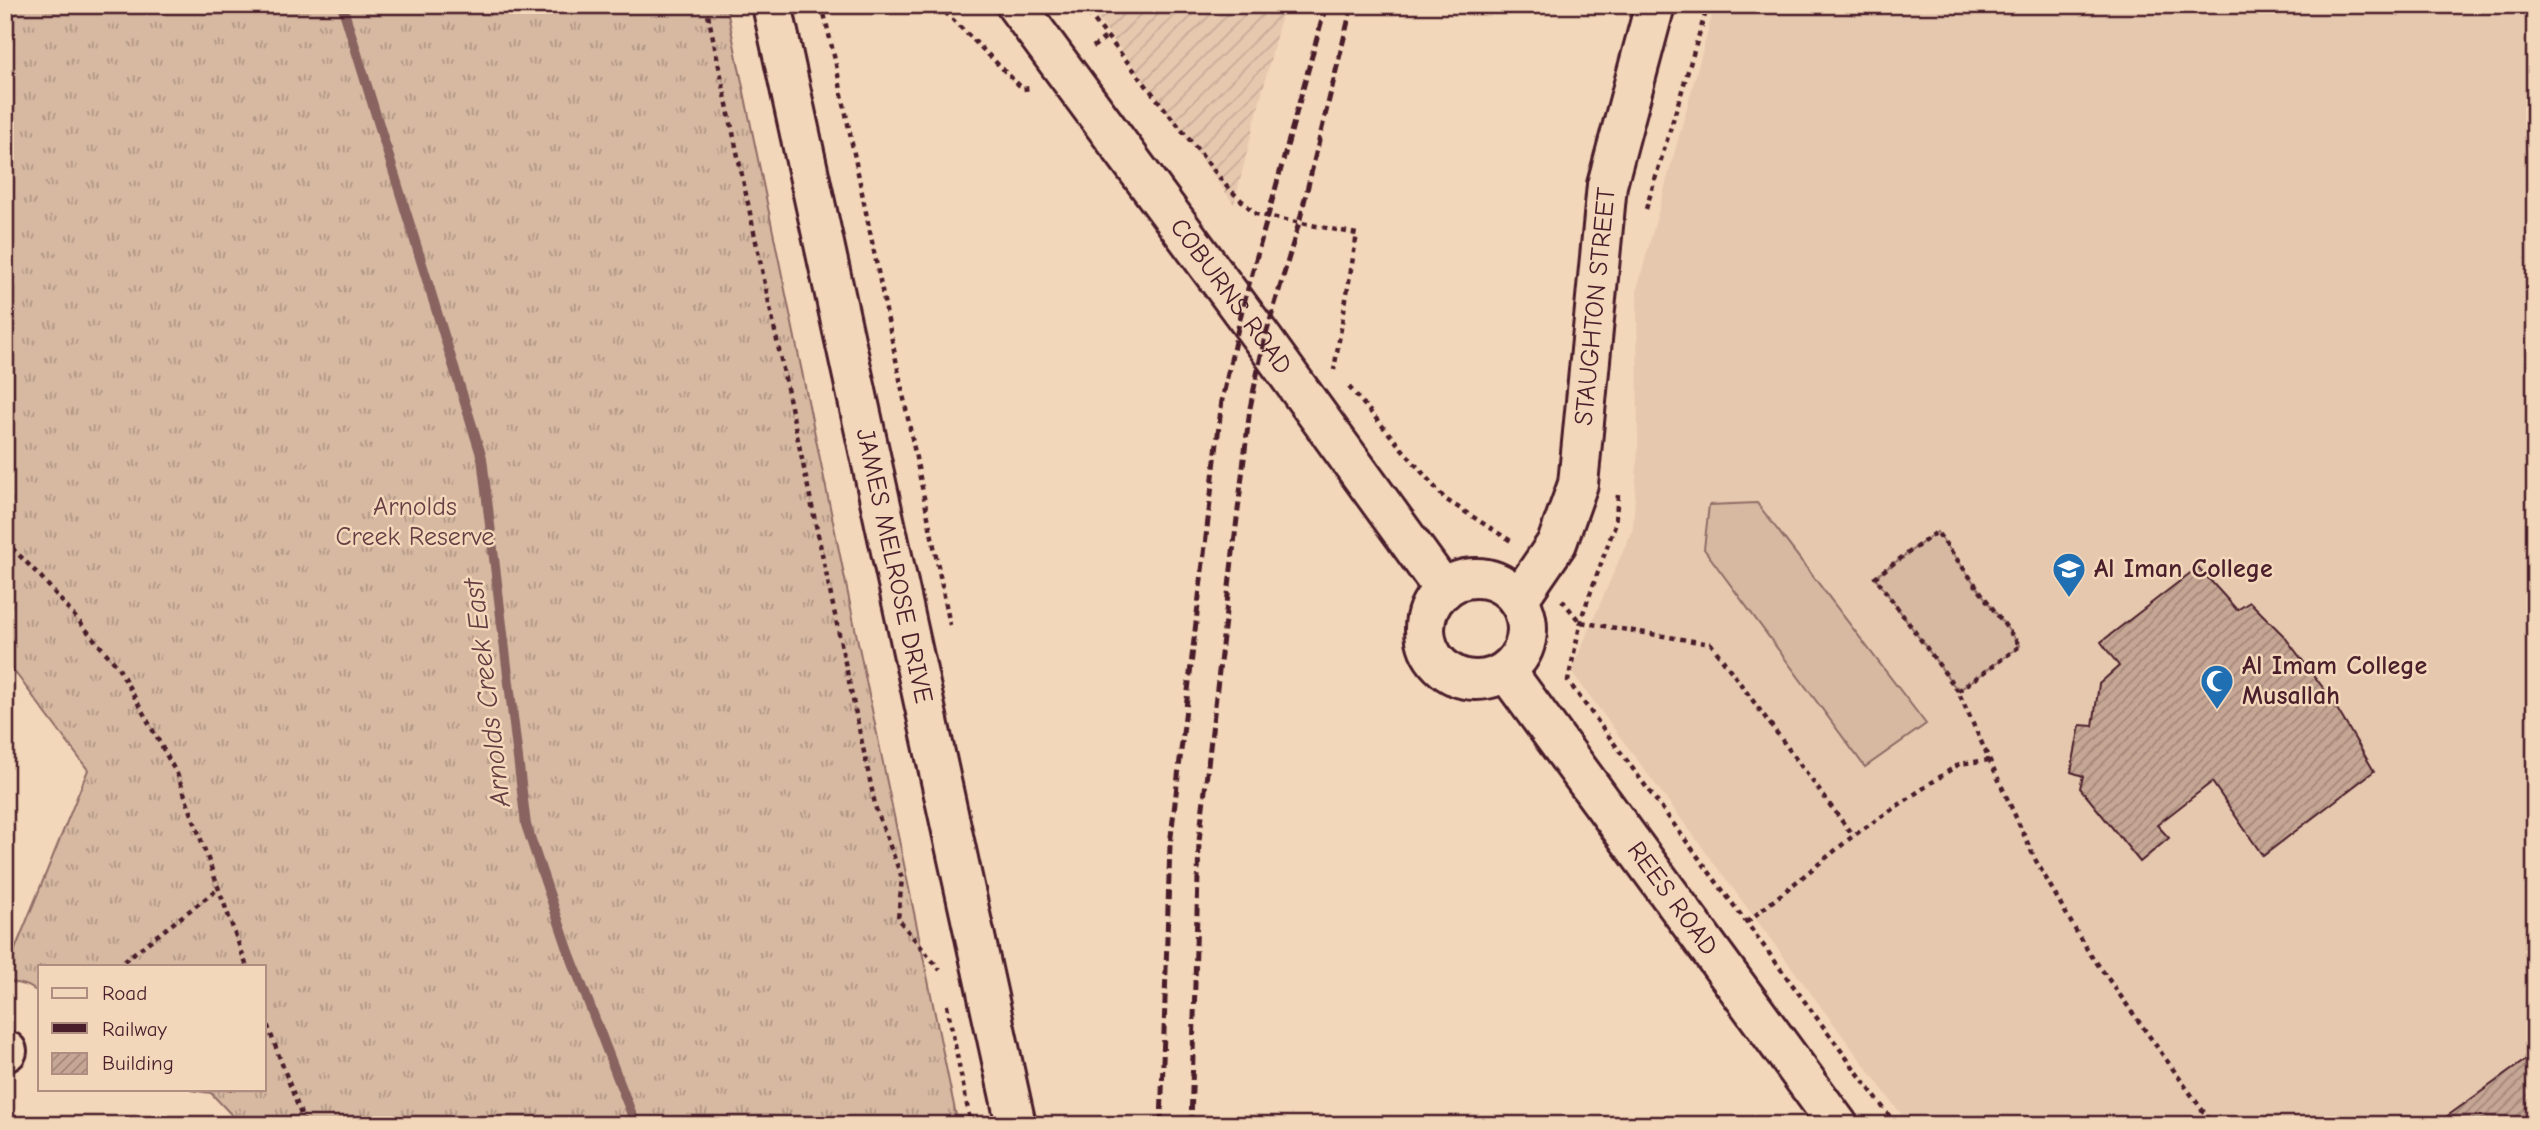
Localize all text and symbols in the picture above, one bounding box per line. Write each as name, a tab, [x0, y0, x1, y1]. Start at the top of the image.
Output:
street label: STAUGHTON STREET	[1569, 186, 1622, 427]
street label: COBURNS ROAD	[1164, 212, 1298, 380]
street label: JAMES MELROSE DRIVE	[850, 426, 939, 706]
park label: Arnolds Creek Reserve	[336, 492, 494, 552]
school or university icon: Al Iman College	[2050, 550, 2088, 599]
place label: Al Iman College	[2094, 554, 2273, 584]
water label: Arnolds Creek East	[457, 575, 517, 810]
place label: Al Imam College Musallah	[2242, 651, 2427, 711]
mosque icon: Al Imam College Musallah	[2198, 662, 2236, 711]
street label: REES ROAD	[1621, 836, 1724, 961]
legend	[38, 965, 266, 1092]
text: Road	[102, 981, 147, 1005]
text: Railway	[102, 1017, 167, 1041]
text: Building	[102, 1051, 174, 1075]

